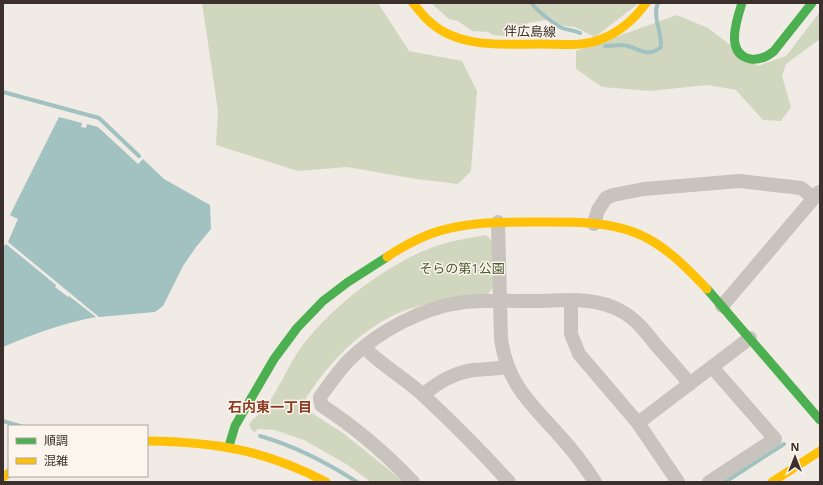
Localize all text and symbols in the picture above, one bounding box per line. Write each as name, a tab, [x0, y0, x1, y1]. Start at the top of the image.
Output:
street label: 伴広島線	[504, 22, 556, 40]
park label: そらの第1公園	[419, 259, 505, 277]
district label: 石内東一丁目	[228, 397, 312, 416]
legend	[8, 425, 148, 477]
text: 順調	[44, 432, 68, 449]
north arrow	[775, 437, 815, 477]
text: N	[791, 439, 799, 454]
text: 混雑	[44, 452, 68, 469]

